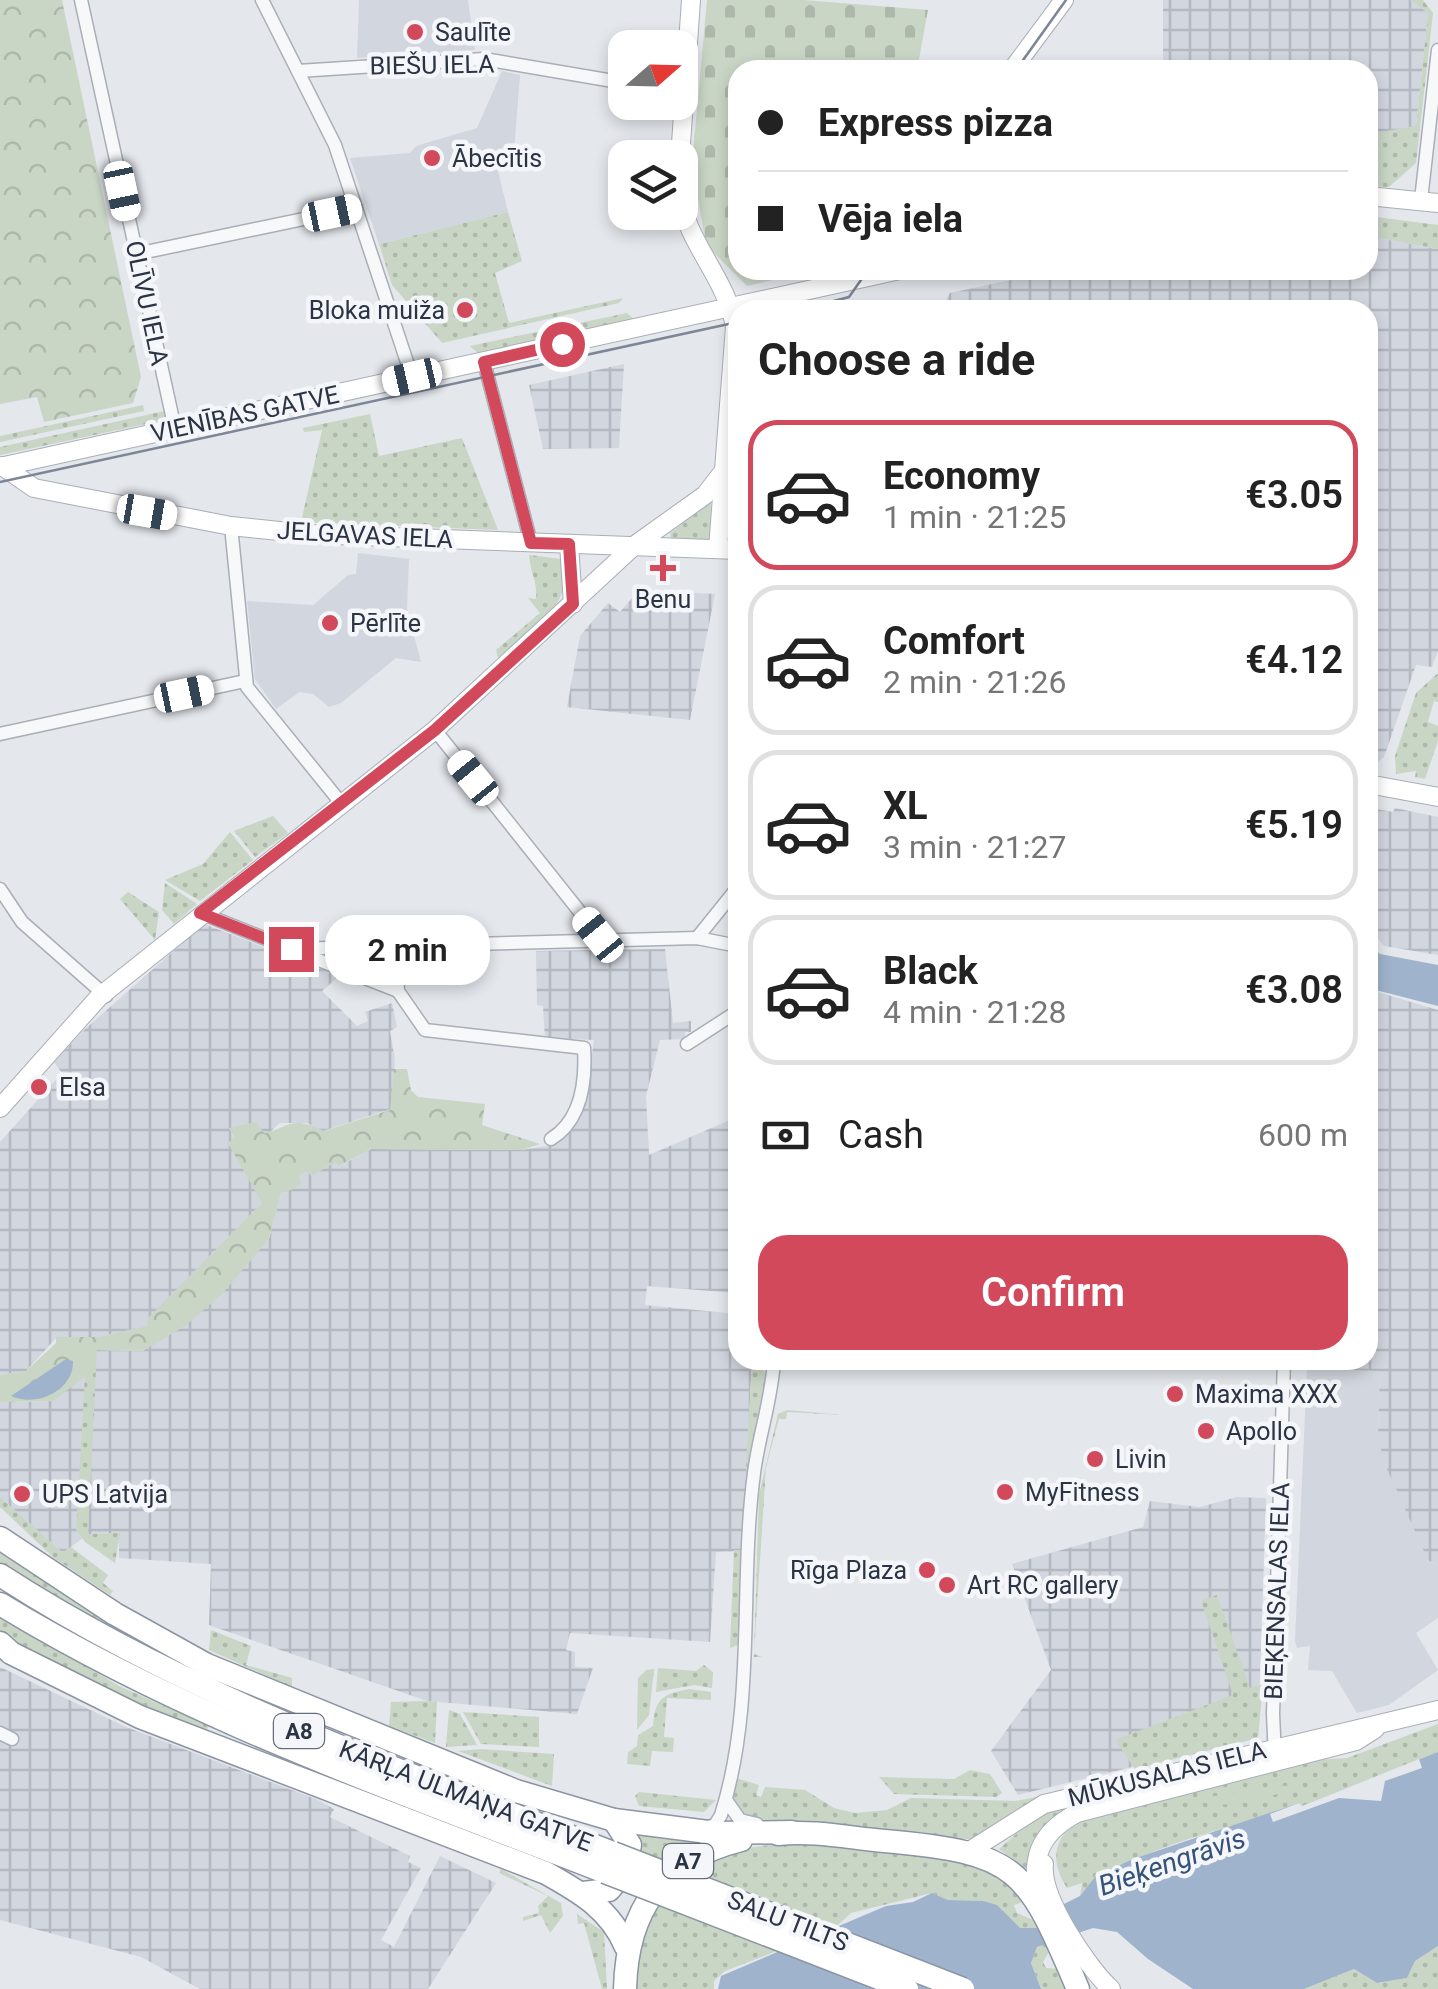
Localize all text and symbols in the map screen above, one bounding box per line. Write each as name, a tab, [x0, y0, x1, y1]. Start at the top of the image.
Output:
place label: Saulīte	[435, 18, 511, 47]
marker: Saulīte	[404, 21, 426, 43]
north arrow	[608, 30, 698, 120]
map controls	[608, 30, 698, 230]
street label: BIEŠU IELA	[369, 48, 495, 81]
text: Express pizza	[818, 101, 1053, 145]
button: layers	[608, 140, 698, 230]
place label: Ābecītis	[452, 144, 542, 173]
marker: Ābecītis	[421, 147, 443, 169]
car	[101, 159, 143, 223]
car	[300, 192, 364, 234]
text: Vēja iela	[818, 197, 963, 241]
street label: OLĪVU IELA	[120, 238, 174, 368]
place label: Bloka muiža	[309, 296, 445, 325]
marker: Bloka muiža	[454, 299, 476, 321]
route start	[540, 322, 585, 367]
text: Choose a ride	[758, 333, 1035, 386]
car	[379, 356, 445, 398]
street label: VIENĪBAS GATVE	[148, 380, 342, 448]
icon: car	[763, 450, 853, 540]
text: Economy	[883, 454, 1040, 498]
text: €3.05	[1245, 473, 1343, 517]
car	[115, 492, 179, 532]
text: 1 min · 21:25	[883, 498, 1066, 536]
street label: JELGAVAS IELA	[276, 516, 454, 554]
marker: Benu	[652, 557, 674, 579]
place label: Benu	[635, 585, 691, 614]
place label: Pērlīte	[350, 609, 421, 638]
marker: Pērlīte	[319, 612, 341, 634]
icon: car	[763, 615, 853, 705]
text: Comfort	[883, 619, 1025, 663]
text: €4.12	[1245, 638, 1343, 682]
text: 2 min · 21:26	[883, 663, 1066, 701]
car	[152, 673, 216, 715]
car	[442, 745, 504, 811]
icon: car	[763, 780, 853, 870]
text: XL	[883, 784, 928, 828]
text: €5.19	[1245, 803, 1343, 847]
text: 3 min · 21:27	[883, 828, 1066, 866]
car	[567, 902, 629, 968]
callout: 2 min	[326, 914, 491, 984]
route end	[269, 927, 314, 972]
text: 2 min	[367, 931, 448, 969]
icon: car	[763, 945, 853, 1035]
text: Black	[883, 949, 978, 993]
text: €3.08	[1245, 968, 1343, 1012]
text: 4 min · 21:28	[883, 993, 1066, 1031]
place label: Elsa	[59, 1073, 106, 1102]
marker: Elsa	[28, 1076, 50, 1098]
icon: cash	[758, 1108, 813, 1163]
text: Cash	[838, 1113, 924, 1157]
text: 600 m	[1258, 1116, 1348, 1154]
button: Confirm	[758, 1235, 1348, 1350]
place label: Maxima XXX	[1195, 1380, 1338, 1409]
marker: Maxima XXX	[1164, 1383, 1186, 1405]
place label: Apollo	[1226, 1417, 1297, 1446]
marker: Apollo	[1195, 1420, 1217, 1442]
place label: Livin	[1115, 1445, 1167, 1474]
marker: Livin	[1084, 1448, 1106, 1470]
place label: MyFitness	[1025, 1478, 1140, 1507]
place label: UPS Latvija	[42, 1480, 168, 1509]
marker: MyFitness	[994, 1481, 1016, 1503]
street label: BIEĶENSALAS IELA	[1259, 1482, 1295, 1700]
marker: UPS Latvija	[11, 1483, 33, 1505]
place label: Rīga Plaza	[790, 1556, 907, 1585]
marker: Rīga Plaza	[916, 1559, 938, 1581]
place label: Art RC gallery	[967, 1571, 1118, 1600]
marker: Art RC gallery	[936, 1574, 958, 1596]
road number: A8	[274, 1714, 324, 1748]
street label: KĀRĻA ULMAŅA GATVE	[335, 1734, 597, 1859]
street label: MŪKUSALAS IELA	[1065, 1735, 1269, 1813]
water label: Bieķengrāvis	[1094, 1821, 1250, 1903]
road number: A7	[663, 1844, 713, 1878]
street label: SALU TILTS	[723, 1885, 853, 1957]

